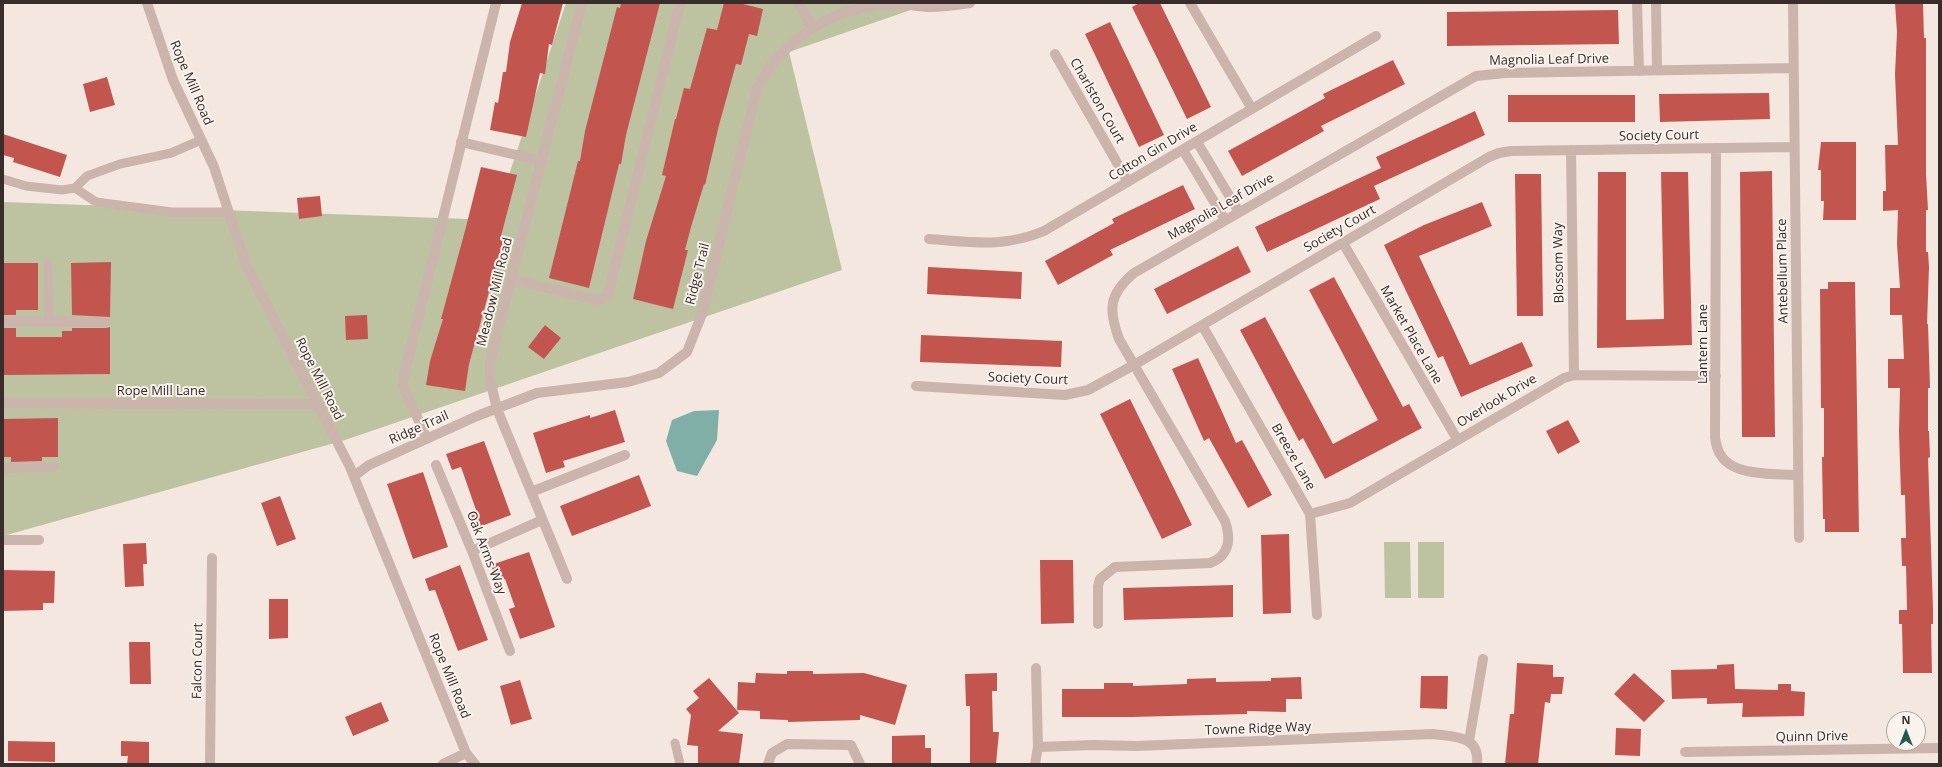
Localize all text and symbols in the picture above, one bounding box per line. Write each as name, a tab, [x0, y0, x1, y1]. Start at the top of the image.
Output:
street label: Rope Mill Road	[166, 38, 216, 128]
street label: Magnolia Leaf Drive	[1489, 51, 1609, 69]
street label: Charlston Court	[1066, 56, 1128, 146]
street label: Cotton Gin Drive	[1106, 119, 1200, 185]
street label: Society Court	[1619, 128, 1699, 144]
street label: Magnolia Leaf Drive	[1165, 170, 1277, 244]
street label: Society Court	[1301, 202, 1379, 256]
street label: Antebellum Place	[1774, 218, 1792, 324]
street label: Blossom Way	[1550, 222, 1568, 304]
street label: Meadow Mill Road	[474, 236, 516, 348]
street label: Ridge Trail	[683, 241, 713, 307]
street label: Market Place Lane	[1377, 283, 1445, 387]
street label: Lantern Lane	[1695, 304, 1711, 384]
street label: Rope Mill Road	[292, 335, 346, 423]
street label: Society Court	[988, 370, 1068, 388]
street label: Overlook Drive	[1454, 371, 1540, 431]
street label: Rope Mill Lane	[117, 383, 205, 399]
street label: Ridge Trail	[387, 408, 451, 448]
street label: Breeze Lane	[1268, 421, 1318, 493]
street label: Oak Arms Way	[463, 509, 509, 597]
street label: Falcon Court	[190, 623, 206, 699]
street label: Rope Mill Road	[425, 631, 473, 721]
north arrow	[1886, 711, 1926, 751]
text: N	[1902, 712, 1910, 727]
street label: Towne Ridge Way	[1205, 719, 1311, 739]
street label: Quinn Drive	[1776, 729, 1848, 745]

